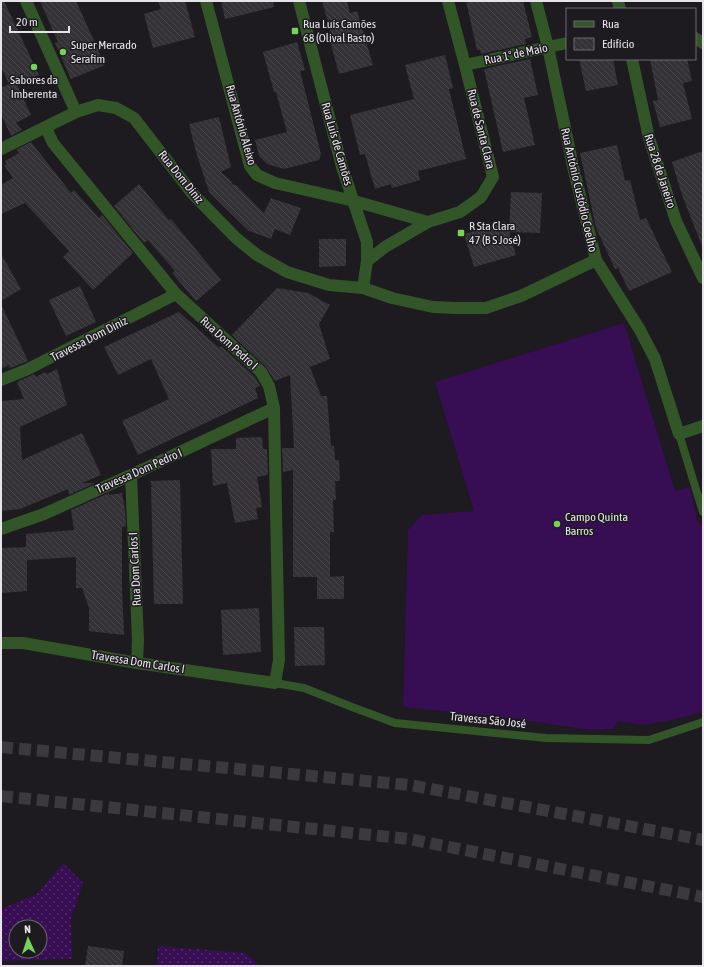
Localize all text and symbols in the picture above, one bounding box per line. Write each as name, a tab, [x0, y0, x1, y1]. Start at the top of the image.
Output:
scale bar	[10, 8, 69, 34]
legend	[566, 8, 696, 60]
text: 20 m	[16, 15, 38, 29]
place label: Rua Luís Camões 68 (Olival Basto)	[303, 17, 376, 45]
text: Rua	[602, 17, 619, 31]
marker: Rua Luís Camões 68 (Olival Basto)	[290, 26, 300, 36]
text: Edifício	[602, 37, 635, 51]
place label: Super Mercado Serafim	[71, 38, 137, 66]
street label: Rua 1º de Maio	[483, 40, 549, 68]
marker: Super Mercado Serafim	[58, 47, 68, 57]
marker: Sabores da Imberenta	[29, 62, 39, 72]
place label: Sabores da Imberenta	[10, 73, 58, 101]
street label: Rua António Aleixo	[223, 83, 259, 167]
street label: Rua de Santa Clara	[464, 88, 498, 170]
street label: Rua Luís de Camões	[318, 101, 356, 187]
street label: Rua António Custódio Coelho	[558, 127, 600, 254]
street label: Rua 28 de Janeiro	[641, 132, 679, 210]
street label: Rua Dom Diniz	[155, 148, 207, 207]
place label: R Sta Clara 47 (B S José)	[469, 219, 521, 247]
marker: R Sta Clara 47 (B S José)	[456, 228, 466, 238]
street label: Travessa Dom Diniz	[48, 313, 130, 364]
street label: Rua Dom Pedro I	[197, 314, 261, 372]
street label: Travessa Dom Pedro I	[94, 446, 184, 496]
place label: Campo Quinta Barros	[565, 510, 628, 538]
marker: Campo Quinta Barros	[552, 519, 562, 529]
street label: Rua Dom Carlos I	[126, 532, 144, 606]
street label: Travessa Dom Carlos I	[90, 648, 186, 676]
street label: Travessa São José	[449, 709, 527, 731]
north arrow	[8, 919, 48, 959]
text: N	[24, 923, 31, 935]

